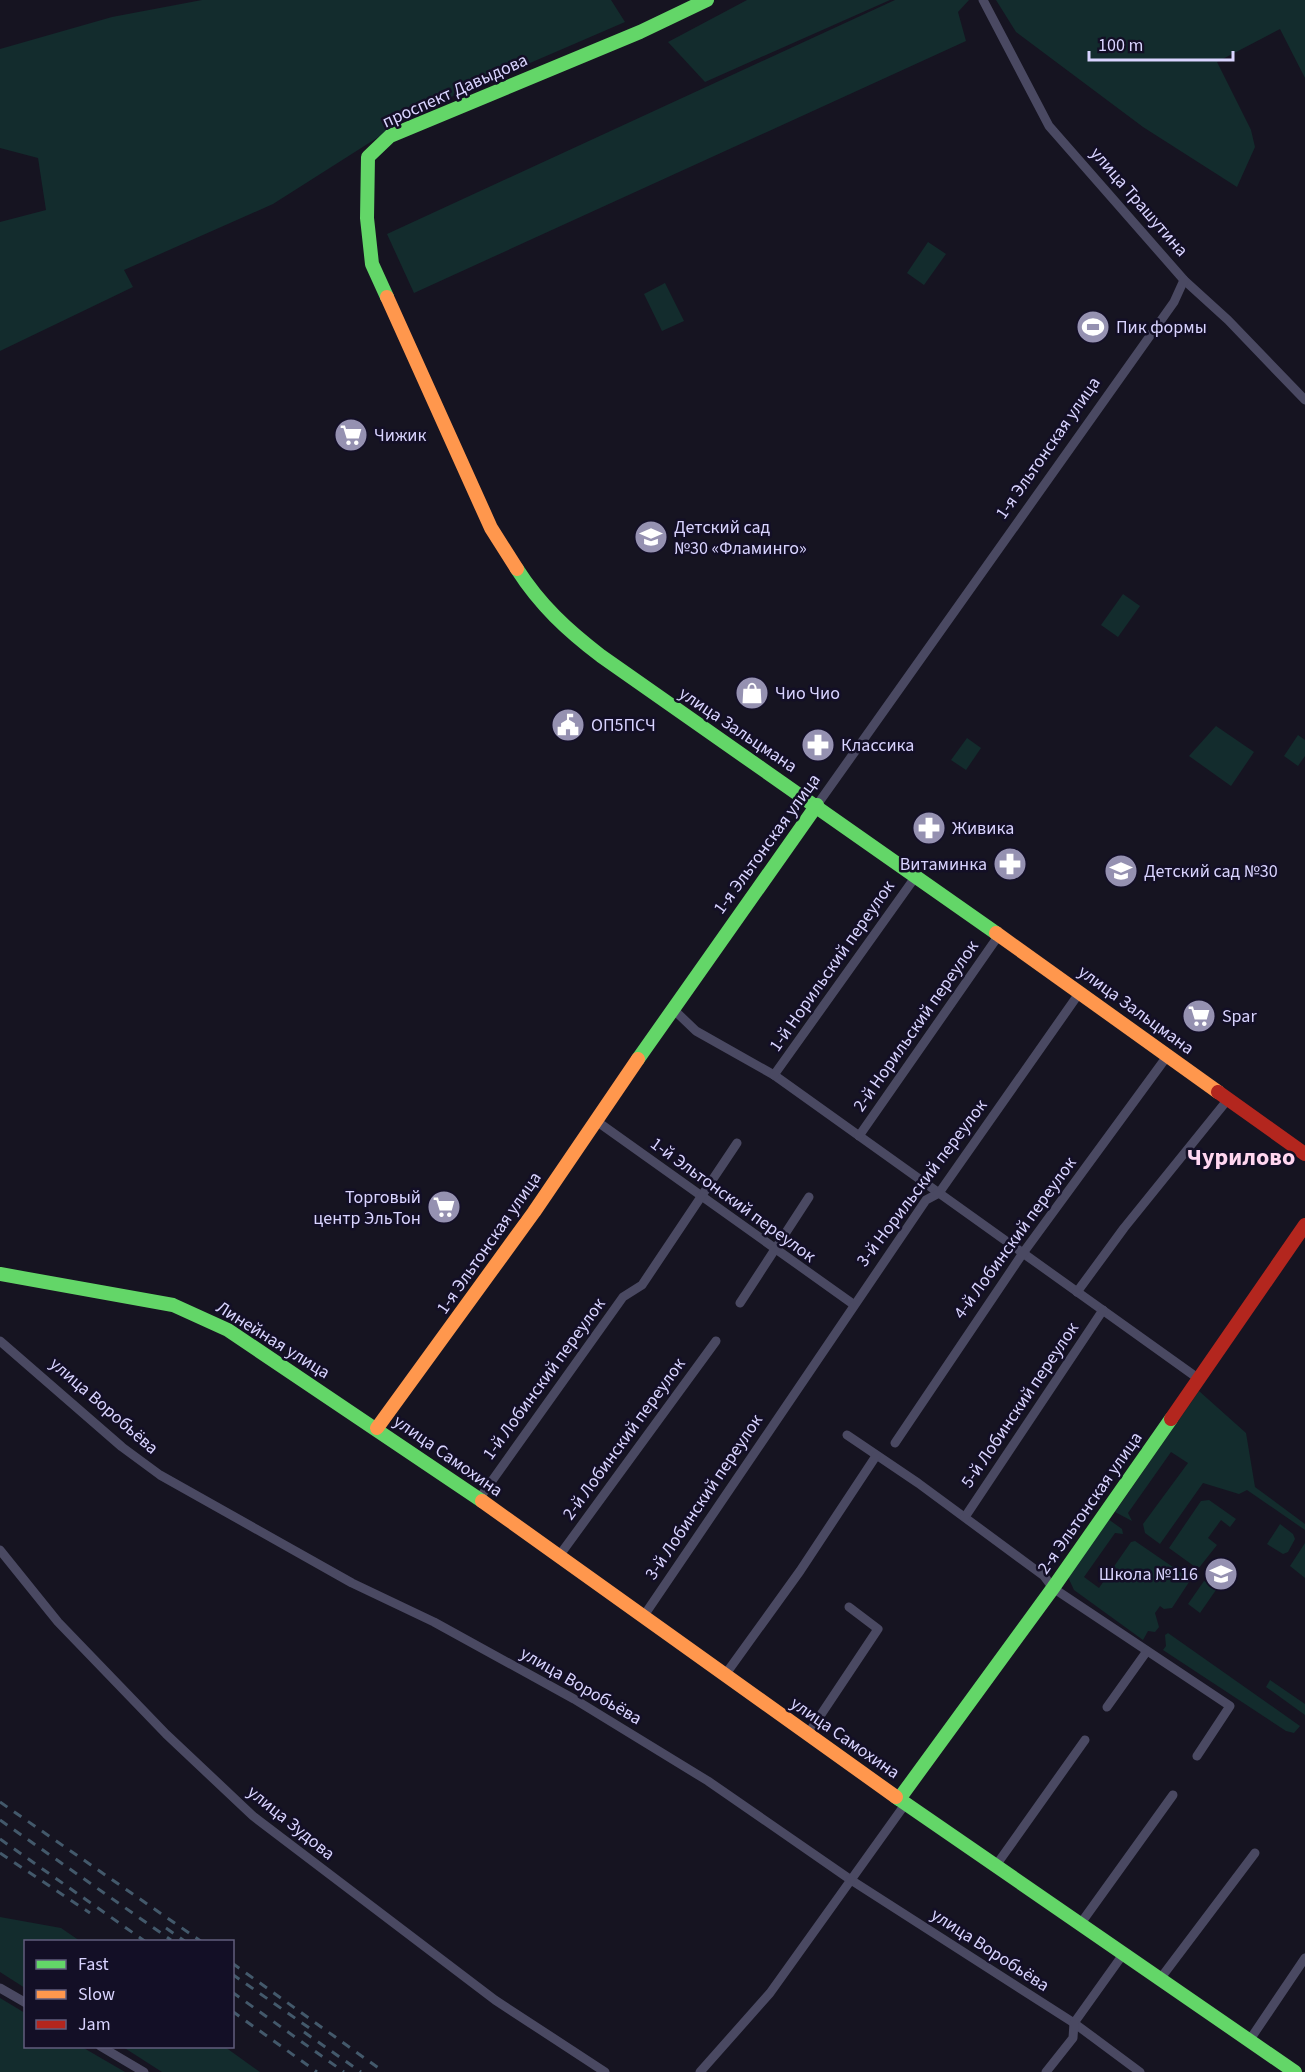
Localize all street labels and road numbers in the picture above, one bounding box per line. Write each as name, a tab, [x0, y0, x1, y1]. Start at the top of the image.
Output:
street label: проспект Давыдова	[378, 48, 532, 134]
street label: улица Трашутина	[1084, 142, 1194, 262]
street label: 1-я Эльтонская улица	[989, 372, 1107, 524]
street label: улица Зальцмана	[674, 681, 802, 779]
street label: 1-я Эльтонская улица	[707, 769, 827, 919]
street label: 1-й Норильский переулок	[763, 875, 901, 1057]
street label: 2-й Норильский переулок	[847, 935, 985, 1117]
street label: улица Зальцмана	[1073, 959, 1199, 1061]
street label: 3-й Норильский переулок	[851, 1094, 993, 1272]
street label: 1-й Эльтонский переулок	[645, 1131, 821, 1269]
street label: 4-й Лобинский переулок	[948, 1152, 1082, 1324]
street label: 1-я Эльтонская улица	[430, 1167, 548, 1319]
street label: 1-й Лобинский переулок	[477, 1293, 611, 1465]
street label: Линейная улица	[211, 1295, 335, 1385]
street label: 5-й Лобинский переулок	[955, 1317, 1085, 1493]
street label: улица Воробьёва	[44, 1352, 164, 1460]
street label: 2-й Лобинский переулок	[557, 1353, 691, 1525]
street label: улица Самохина	[388, 1409, 508, 1503]
street label: 3-й Лобинский переулок	[639, 1409, 769, 1585]
street label: 2-я Эльтонская улица	[1031, 1427, 1149, 1579]
street label: улица Воробьёва	[516, 1641, 646, 1731]
street label: улица Самохина	[785, 1691, 905, 1785]
street label: улица Зудова	[242, 1780, 340, 1866]
street label: улица Воробьёва	[926, 1902, 1054, 1998]

